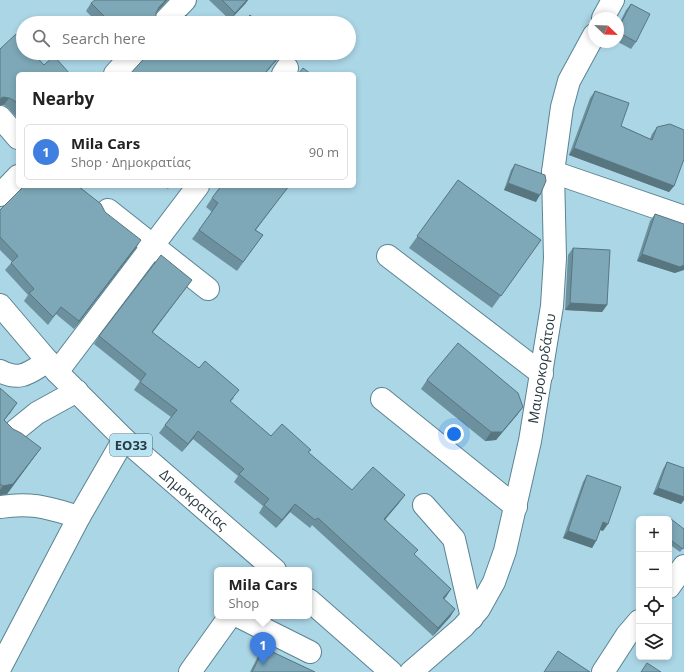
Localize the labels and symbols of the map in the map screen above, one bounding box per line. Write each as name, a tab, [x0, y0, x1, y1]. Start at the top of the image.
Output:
north arrow	[588, 12, 624, 48]
street label: Μαυροκορδάτου	[523, 312, 560, 425]
your location	[444, 424, 464, 444]
road number: ΕΟ33	[110, 434, 152, 456]
street label: Δημοκρατίας	[156, 464, 232, 534]
pin: 1	[250, 632, 276, 665]

